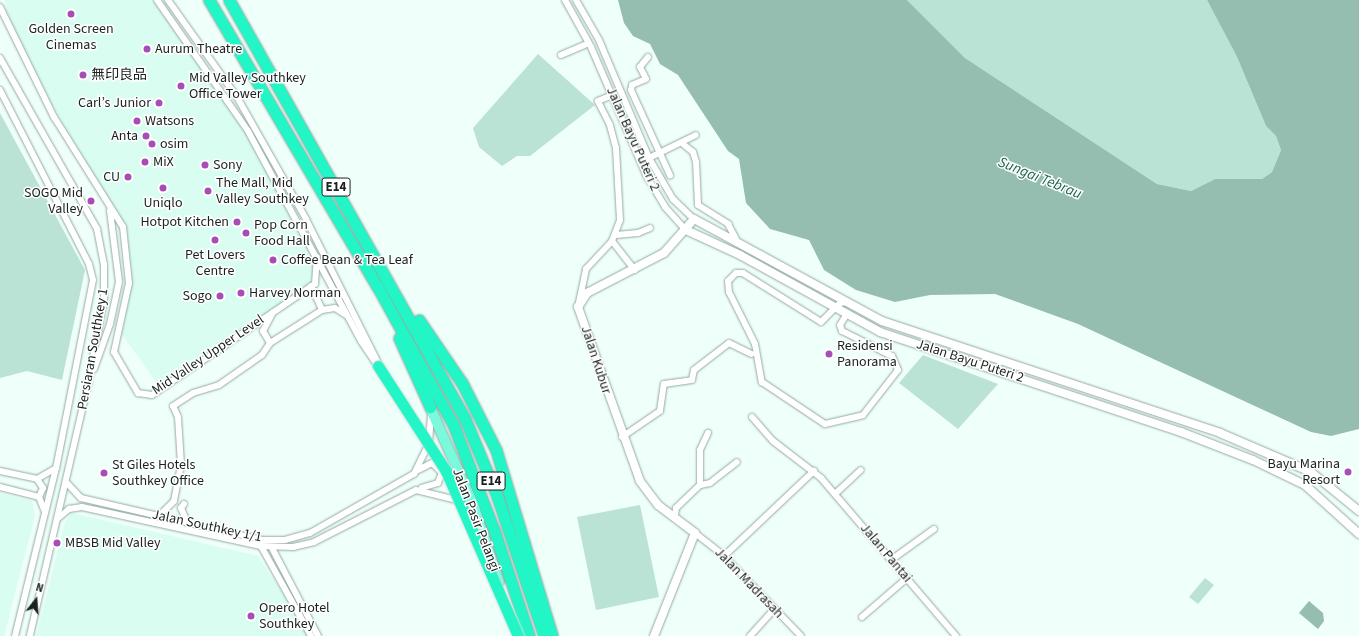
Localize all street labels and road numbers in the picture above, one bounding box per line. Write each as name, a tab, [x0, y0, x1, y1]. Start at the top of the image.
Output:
street label: Jalan Bayu Puteri 2	[603, 84, 663, 194]
road number: E14	[321, 176, 351, 198]
street label: Persiaran Southkey 1	[74, 287, 112, 411]
street label: Mid Valley Upper Level	[149, 311, 267, 399]
street label: Jalan Kubur	[577, 324, 615, 396]
street label: Jalan Bayu Puteri 2	[914, 336, 1026, 386]
street label: Jalan Pasir Pelangi	[449, 466, 503, 574]
road number: E14	[476, 470, 506, 492]
street label: Jalan Southkey 1/1	[151, 506, 263, 546]
street label: Jalan Pantai	[856, 520, 916, 586]
street label: Jalan Madrasah	[711, 544, 787, 622]

